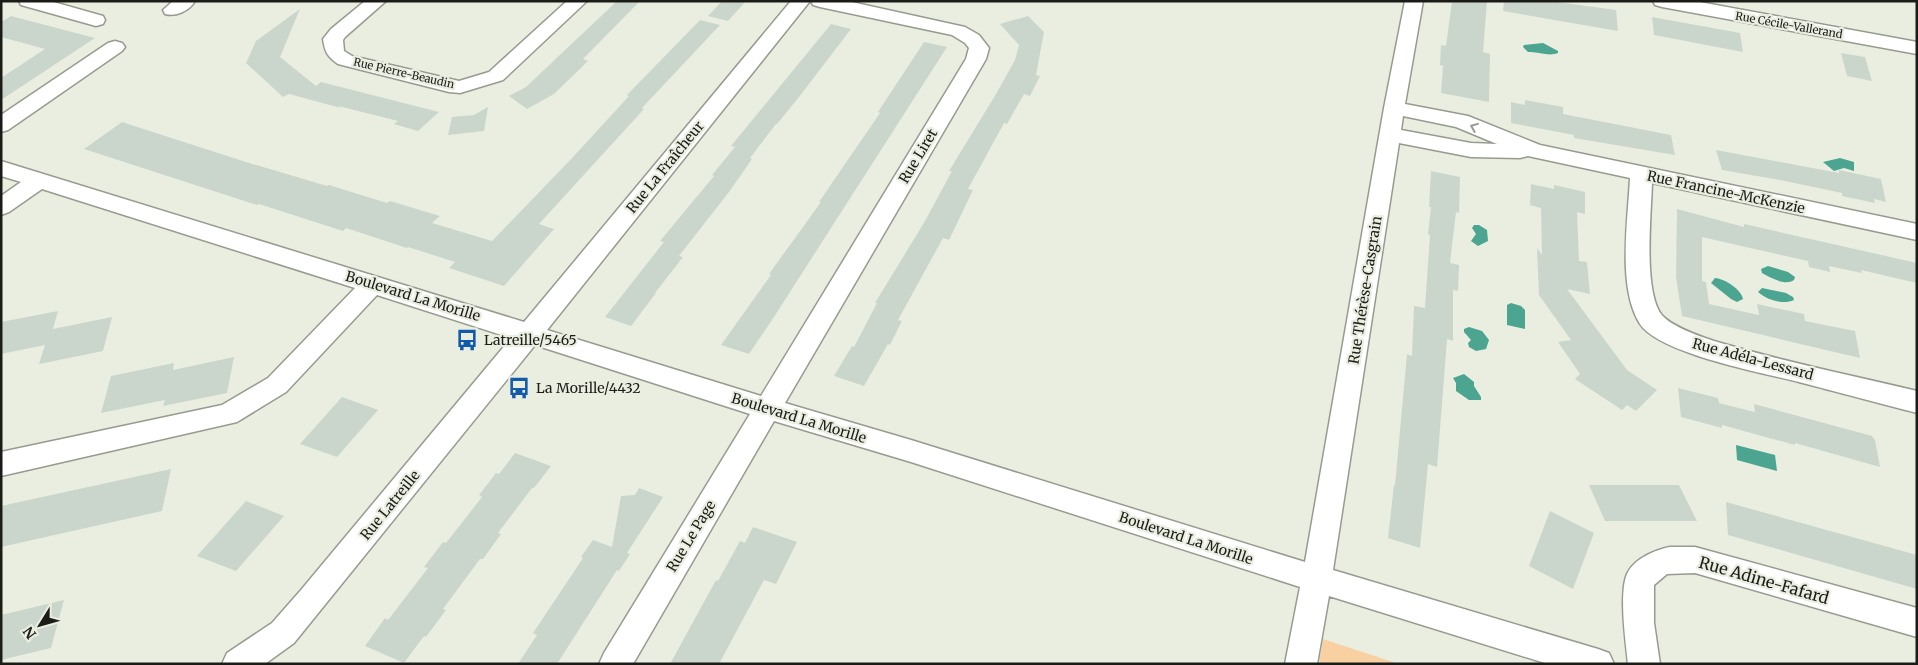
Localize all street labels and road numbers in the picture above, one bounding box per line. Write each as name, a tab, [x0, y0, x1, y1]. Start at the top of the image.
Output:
street label: Rue Cécile-Vallerand	[1734, 9, 1844, 41]
street label: Rue Pierre-Beaudin	[352, 55, 456, 92]
street label: Rue La Fraîcheur	[622, 117, 708, 217]
street label: Rue Liret	[895, 125, 942, 187]
street label: Rue Francine-McKenzie	[1645, 166, 1807, 218]
street label: Rue Thérèse-Casgrain	[1344, 215, 1386, 365]
street label: Boulevard La Morille	[343, 267, 483, 325]
street label: Rue Adéla-Lessard	[1690, 334, 1816, 384]
street label: Boulevard La Morille	[729, 389, 869, 447]
street label: Rue Latreille	[356, 466, 424, 544]
street label: Rue Le Page	[663, 497, 719, 575]
street label: Boulevard La Morille	[1117, 508, 1255, 568]
street label: Rue Adine-Fafard	[1697, 552, 1832, 608]

